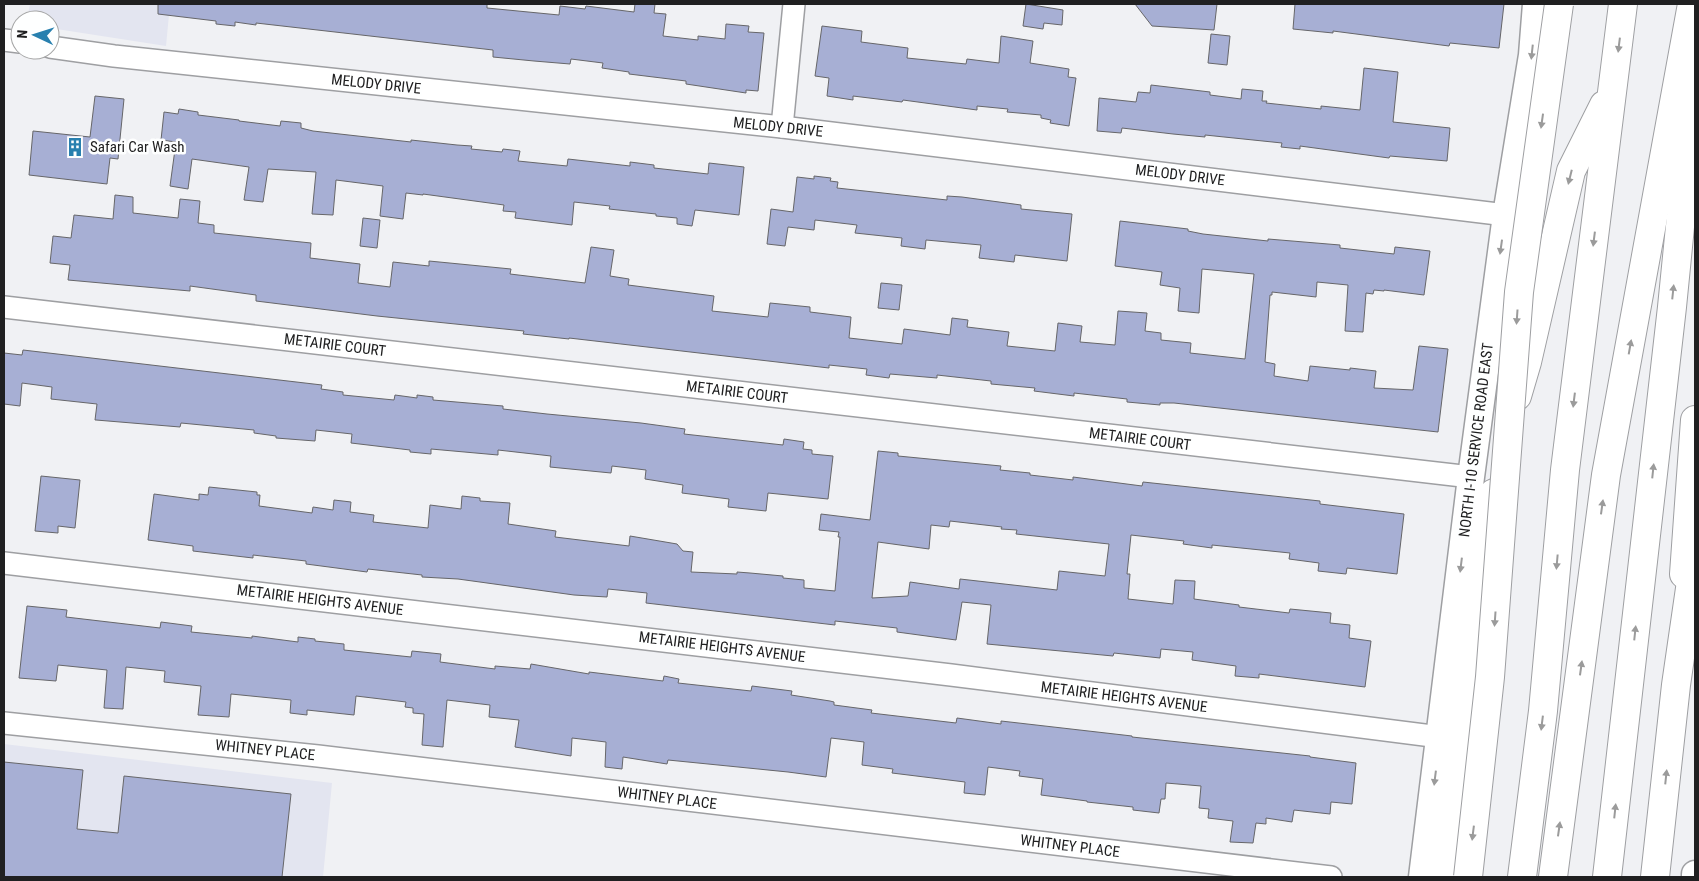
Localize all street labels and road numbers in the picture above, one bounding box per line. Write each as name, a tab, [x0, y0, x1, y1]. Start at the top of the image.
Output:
street label: MELODY DRIVE	[330, 70, 422, 98]
street label: MELODY DRIVE	[732, 113, 824, 141]
street label: MELODY DRIVE	[1134, 161, 1226, 189]
street label: METAIRIE COURT	[283, 330, 387, 360]
street label: NORTH I-10 SERVICE ROAD EAST	[1455, 342, 1497, 538]
street label: METAIRIE COURT	[685, 377, 789, 407]
street label: METAIRIE COURT	[1088, 424, 1192, 454]
street label: METAIRIE HEIGHTS AVENUE	[236, 581, 404, 619]
street label: METAIRIE HEIGHTS AVENUE	[638, 628, 806, 666]
street label: METAIRIE HEIGHTS AVENUE	[1040, 678, 1208, 716]
street label: WHITNEY PLACE	[214, 736, 316, 764]
street label: WHITNEY PLACE	[616, 783, 718, 813]
street label: WHITNEY PLACE	[1019, 831, 1121, 861]

